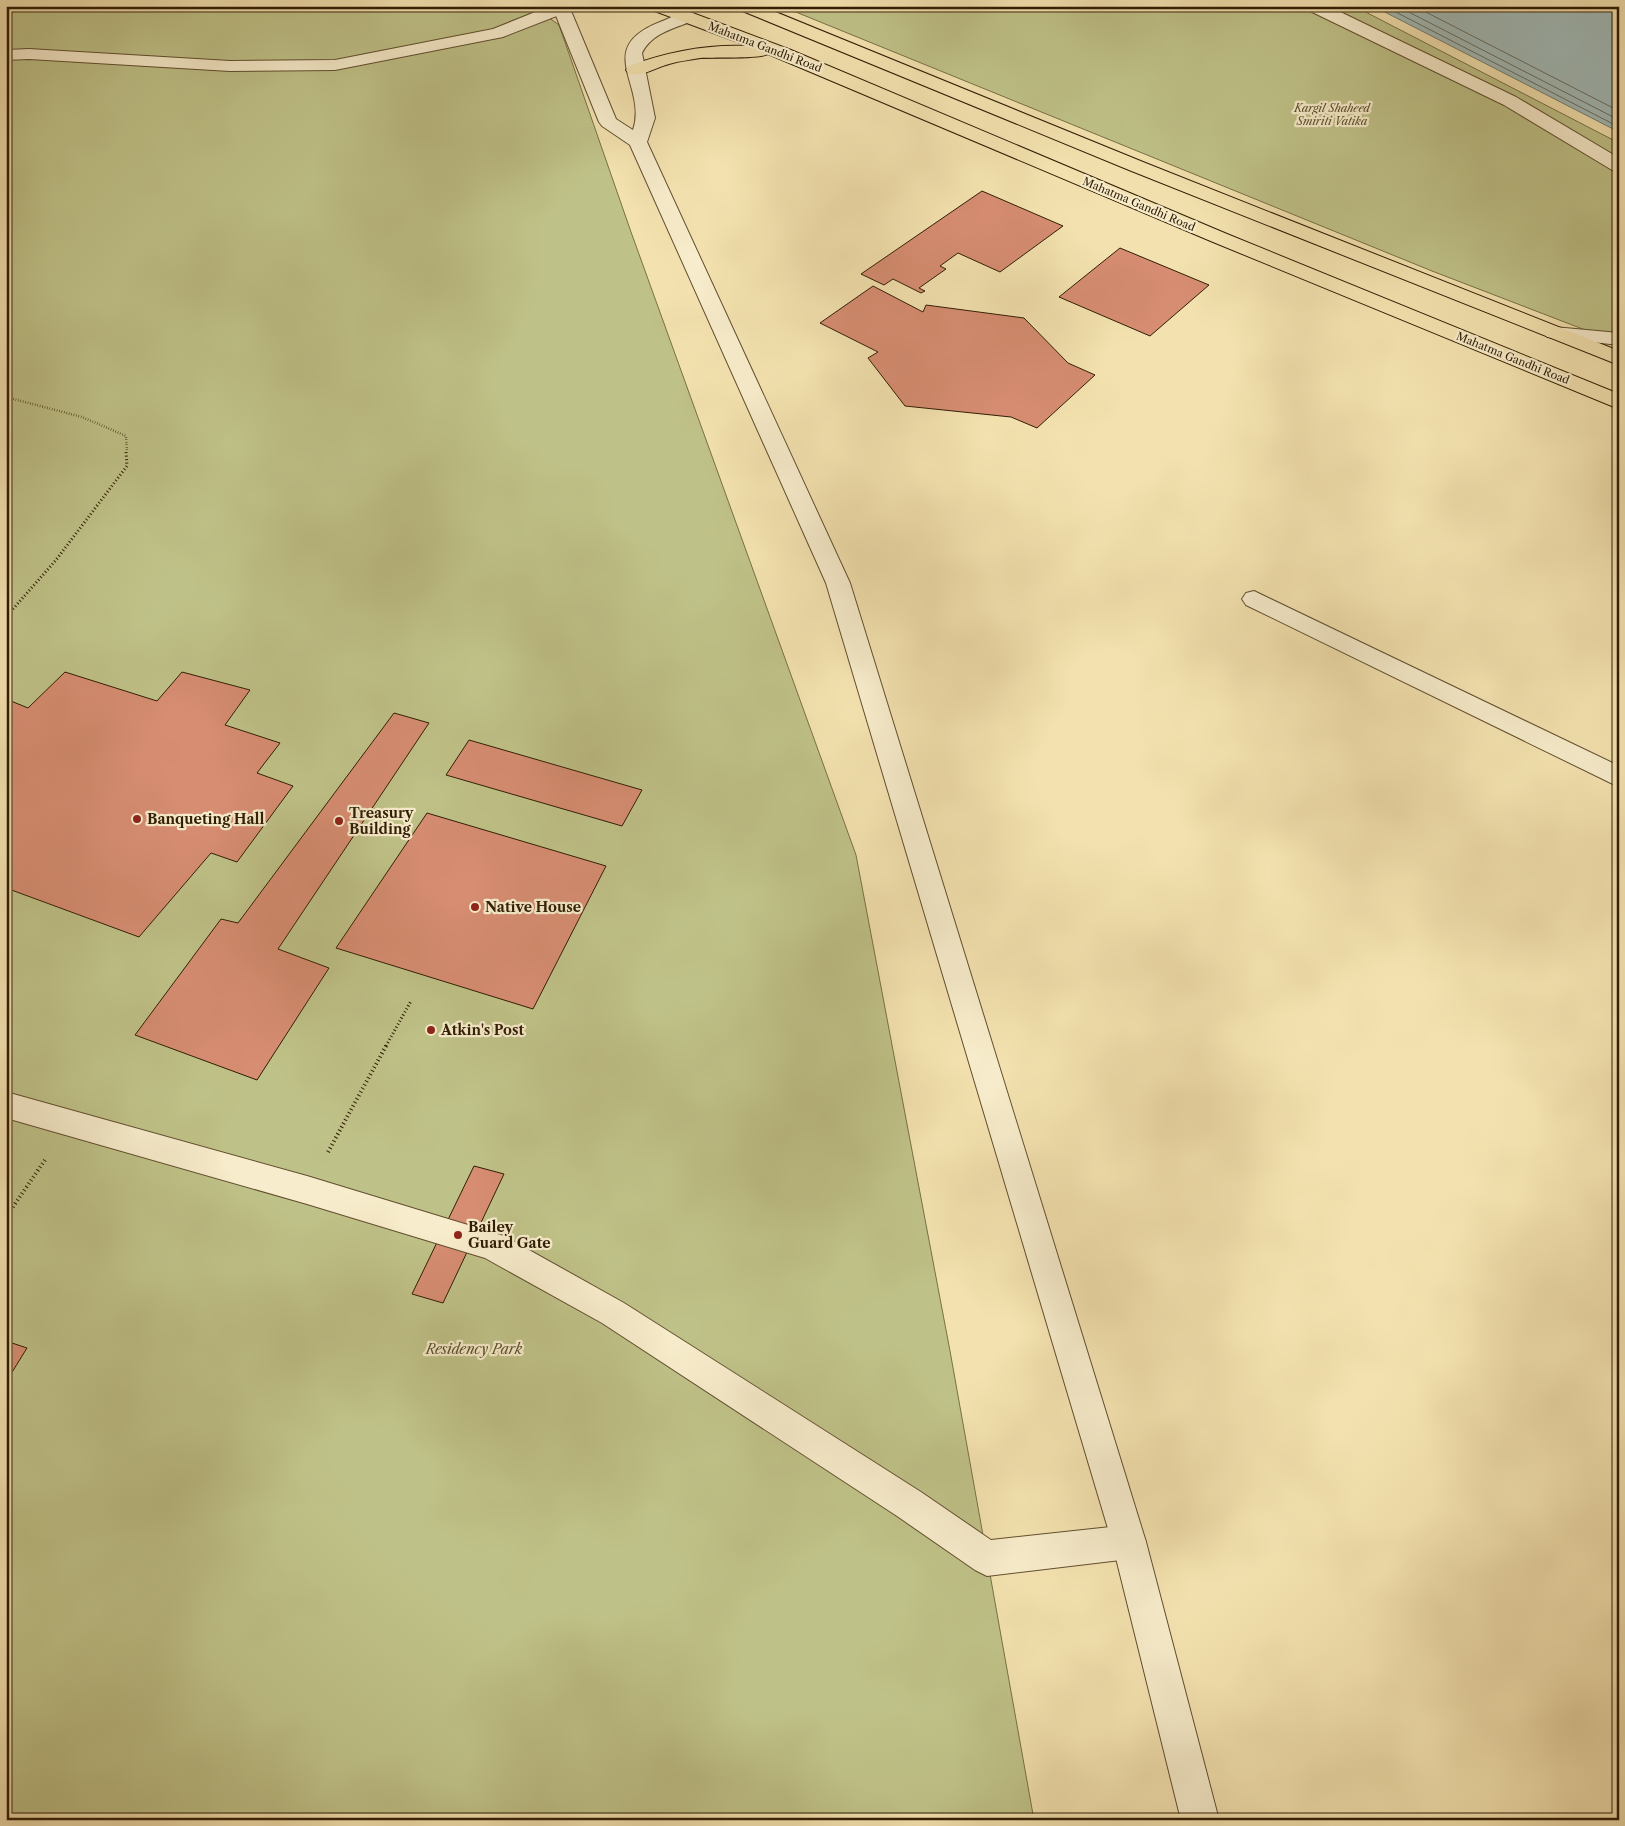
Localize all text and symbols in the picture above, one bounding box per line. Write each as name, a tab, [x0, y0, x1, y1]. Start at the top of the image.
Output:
street label: Mahatma Gandhi Road	[706, 19, 824, 75]
park label: Kargil Shaheed Smiriti Vatika	[1293, 101, 1371, 128]
street label: Mahatma Gandhi Road	[1081, 174, 1198, 234]
street label: Mahatma Gandhi Road	[1454, 329, 1572, 387]
place label: Treasury Building	[349, 804, 414, 838]
place label: Banqueting Hall	[147, 810, 264, 828]
marker: Banqueting Hall	[131, 813, 143, 825]
marker: Treasury Building	[333, 815, 345, 827]
place label: Native House	[485, 898, 581, 916]
marker: Native House	[469, 901, 481, 913]
place label: Atkin's Post	[440, 1021, 524, 1039]
marker: Atkin's Post	[425, 1024, 437, 1036]
place label: Bailey Guard Gate	[468, 1218, 551, 1252]
marker: Bailey Guard Gate	[452, 1229, 464, 1241]
park label: Residency Park	[425, 1340, 523, 1358]

